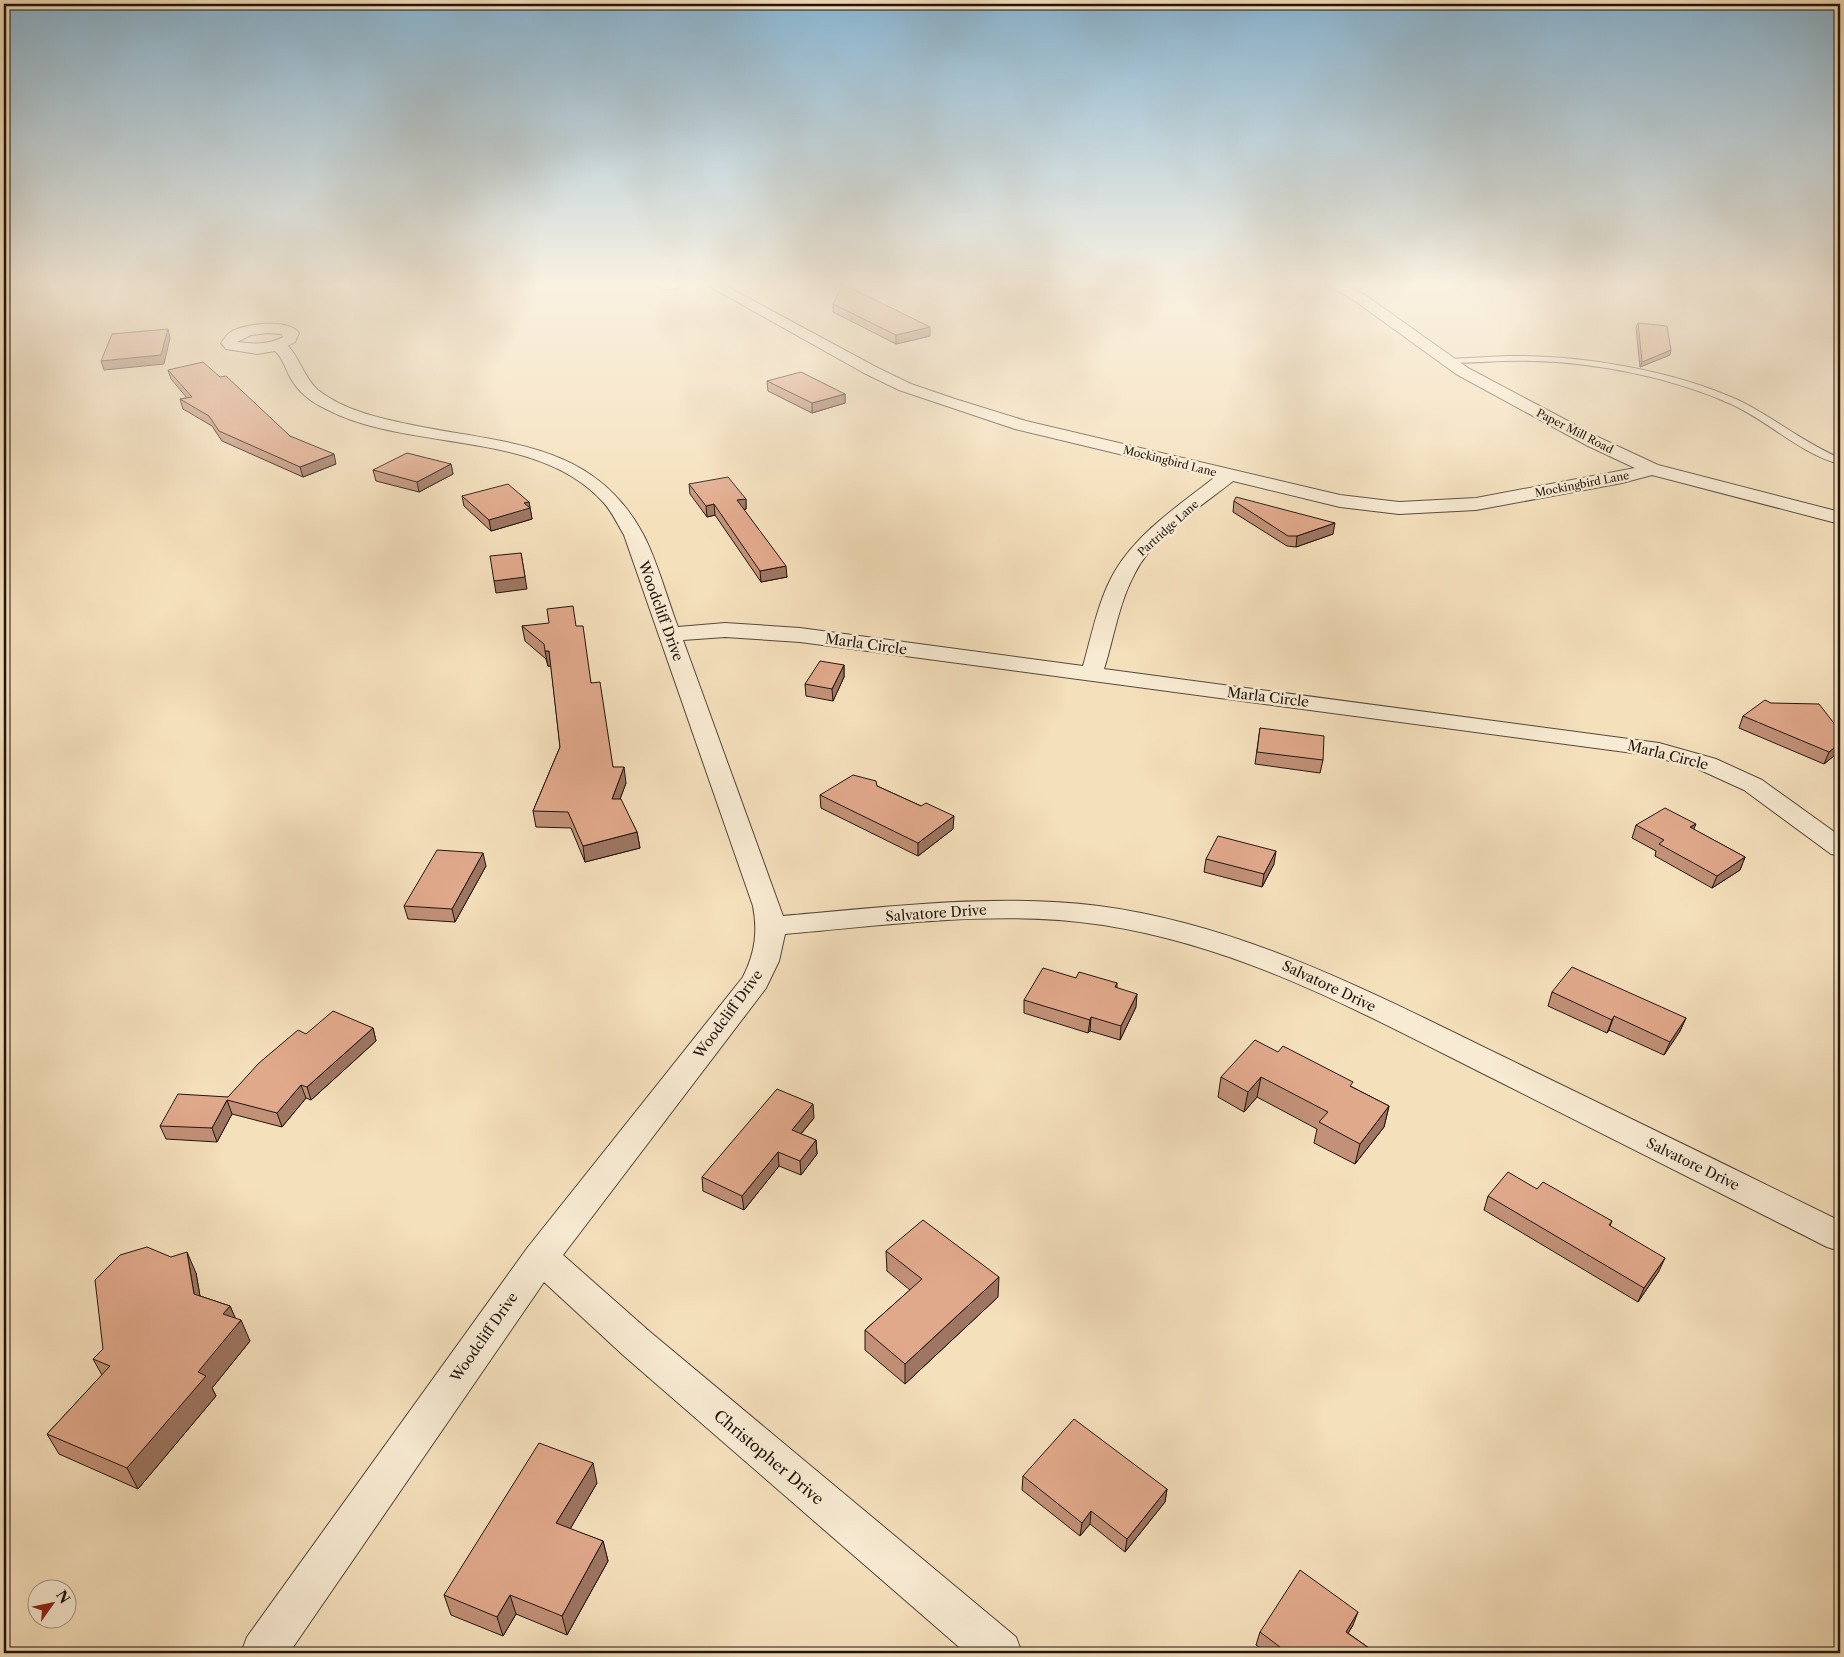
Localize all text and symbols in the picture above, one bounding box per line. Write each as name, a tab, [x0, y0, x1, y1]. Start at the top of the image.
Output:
street label: Paper Mill Road	[1534, 406, 1616, 457]
street label: Mockingbird Lane	[1122, 443, 1218, 479]
street label: Mockingbird Lane	[1534, 468, 1630, 500]
street label: Partridge Lane	[1135, 497, 1201, 559]
street label: Woodcliff Drive	[634, 557, 688, 664]
street label: Marla Circle	[824, 629, 908, 659]
street label: Marla Circle	[1226, 683, 1310, 711]
street label: Marla Circle	[1626, 736, 1710, 774]
street label: Salvatore Drive	[885, 900, 987, 926]
street label: Salvatore Drive	[1279, 956, 1379, 1016]
street label: Woodcliff Drive	[689, 966, 766, 1063]
street label: Salvatore Drive	[1643, 1134, 1743, 1194]
street label: Woodcliff Drive	[446, 1289, 522, 1386]
street label: Christopher Drive	[710, 1405, 828, 1509]
north arrow	[28, 1580, 78, 1630]
text: N	[52, 1587, 74, 1607]

